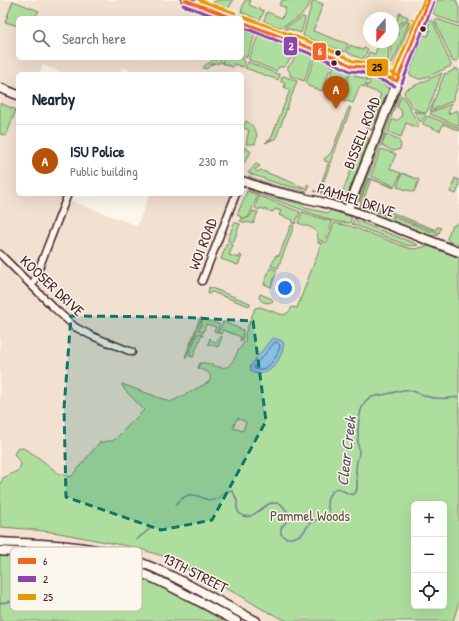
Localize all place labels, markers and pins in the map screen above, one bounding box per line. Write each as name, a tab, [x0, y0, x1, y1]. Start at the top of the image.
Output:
unlabelled marker	[418, 24, 428, 34]
unlabelled marker	[333, 48, 343, 58]
unlabelled marker	[329, 58, 339, 68]
pin: A	[323, 76, 349, 109]

